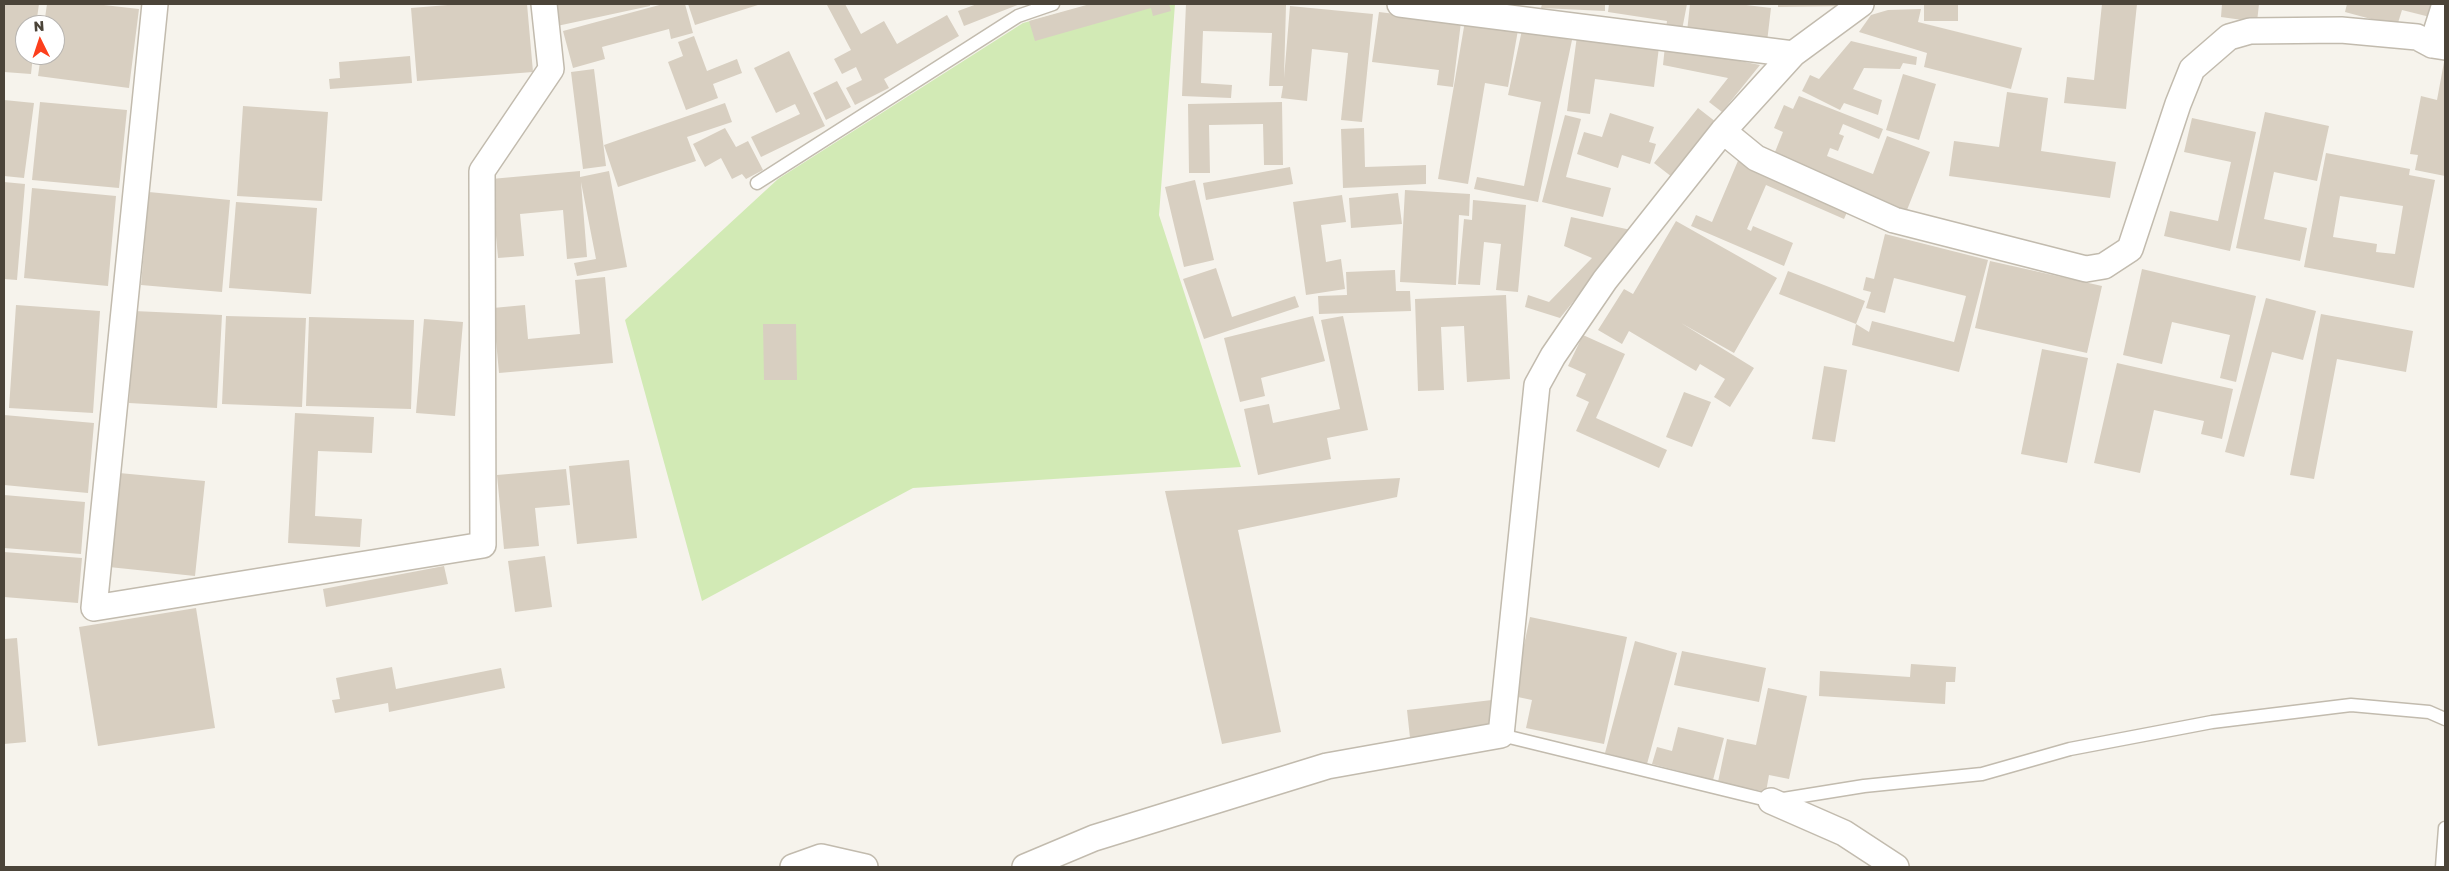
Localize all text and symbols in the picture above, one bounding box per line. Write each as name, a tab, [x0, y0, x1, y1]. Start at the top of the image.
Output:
north arrow	[15, 15, 65, 65]
text: N	[33, 17, 45, 34]

